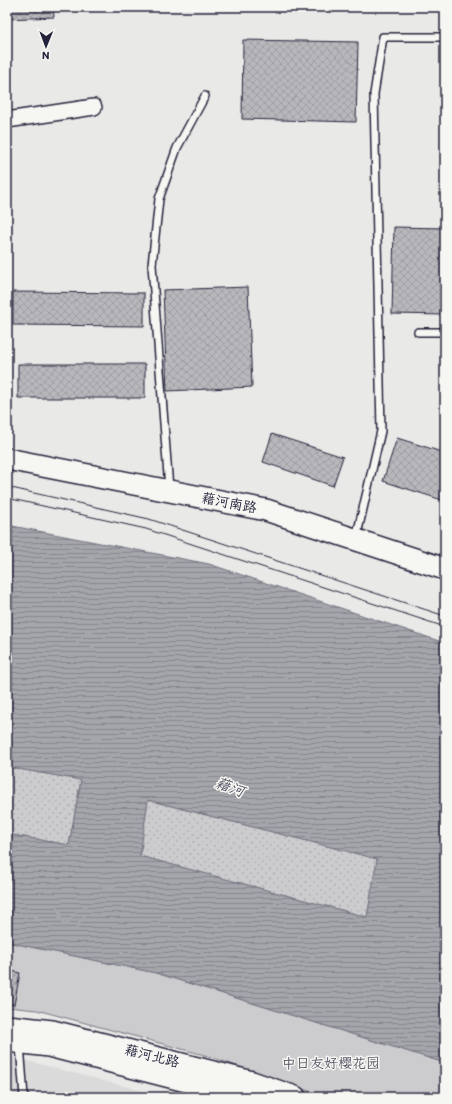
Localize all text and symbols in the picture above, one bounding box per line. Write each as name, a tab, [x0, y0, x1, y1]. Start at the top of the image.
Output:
north arrow	[26, 26, 66, 66]
text: N	[42, 49, 50, 62]
street label: 藉河南路	[200, 489, 258, 517]
water label: 藉河	[213, 773, 250, 802]
street label: 藉河北路	[123, 1041, 181, 1071]
park label: 中日友好樱花园	[282, 1055, 380, 1072]

